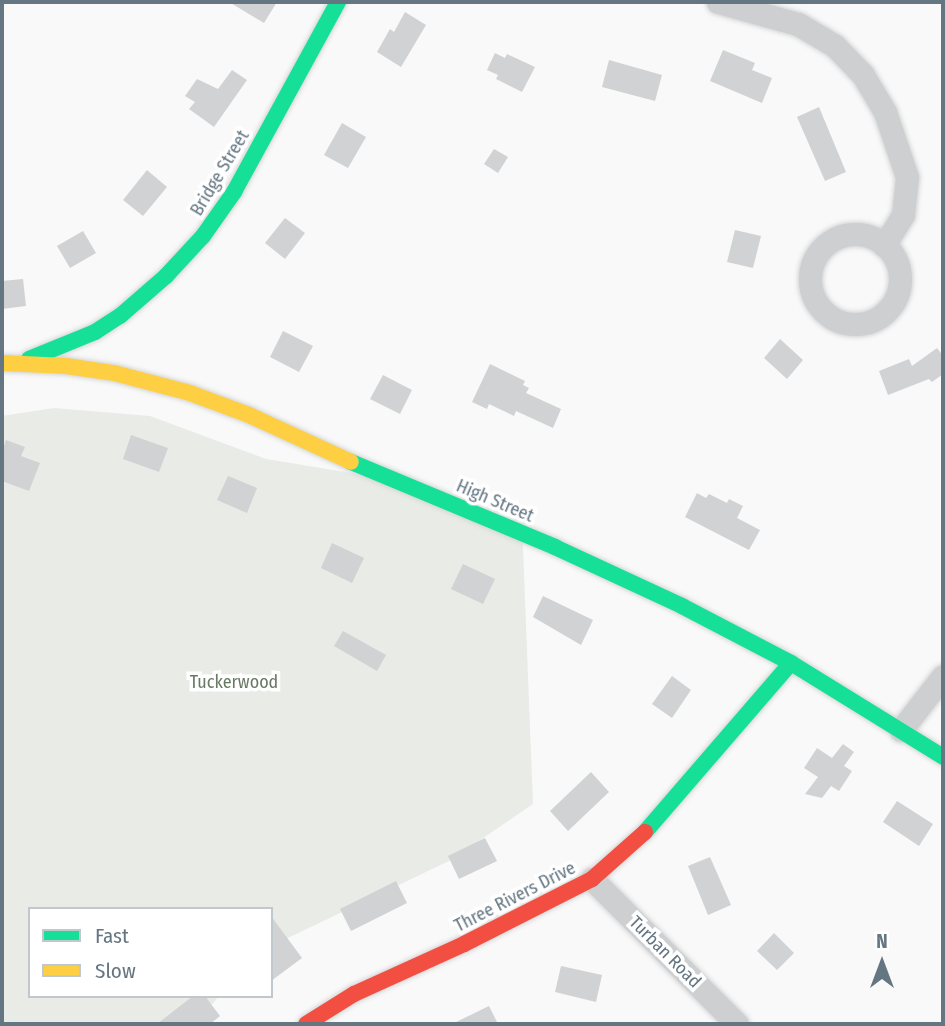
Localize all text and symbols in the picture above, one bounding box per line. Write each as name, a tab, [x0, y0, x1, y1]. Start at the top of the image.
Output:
street label: Bridge Street	[186, 126, 254, 220]
street label: High Street	[453, 475, 537, 527]
park label: Tuckerwood	[190, 671, 278, 693]
street label: Three Rivers Drive	[451, 857, 579, 937]
legend	[28, 907, 273, 998]
street label: Turban Road	[625, 912, 705, 992]
text: Fast	[95, 923, 129, 949]
north arrow	[847, 928, 917, 998]
text: N	[876, 930, 888, 953]
text: Slow	[95, 958, 136, 984]

